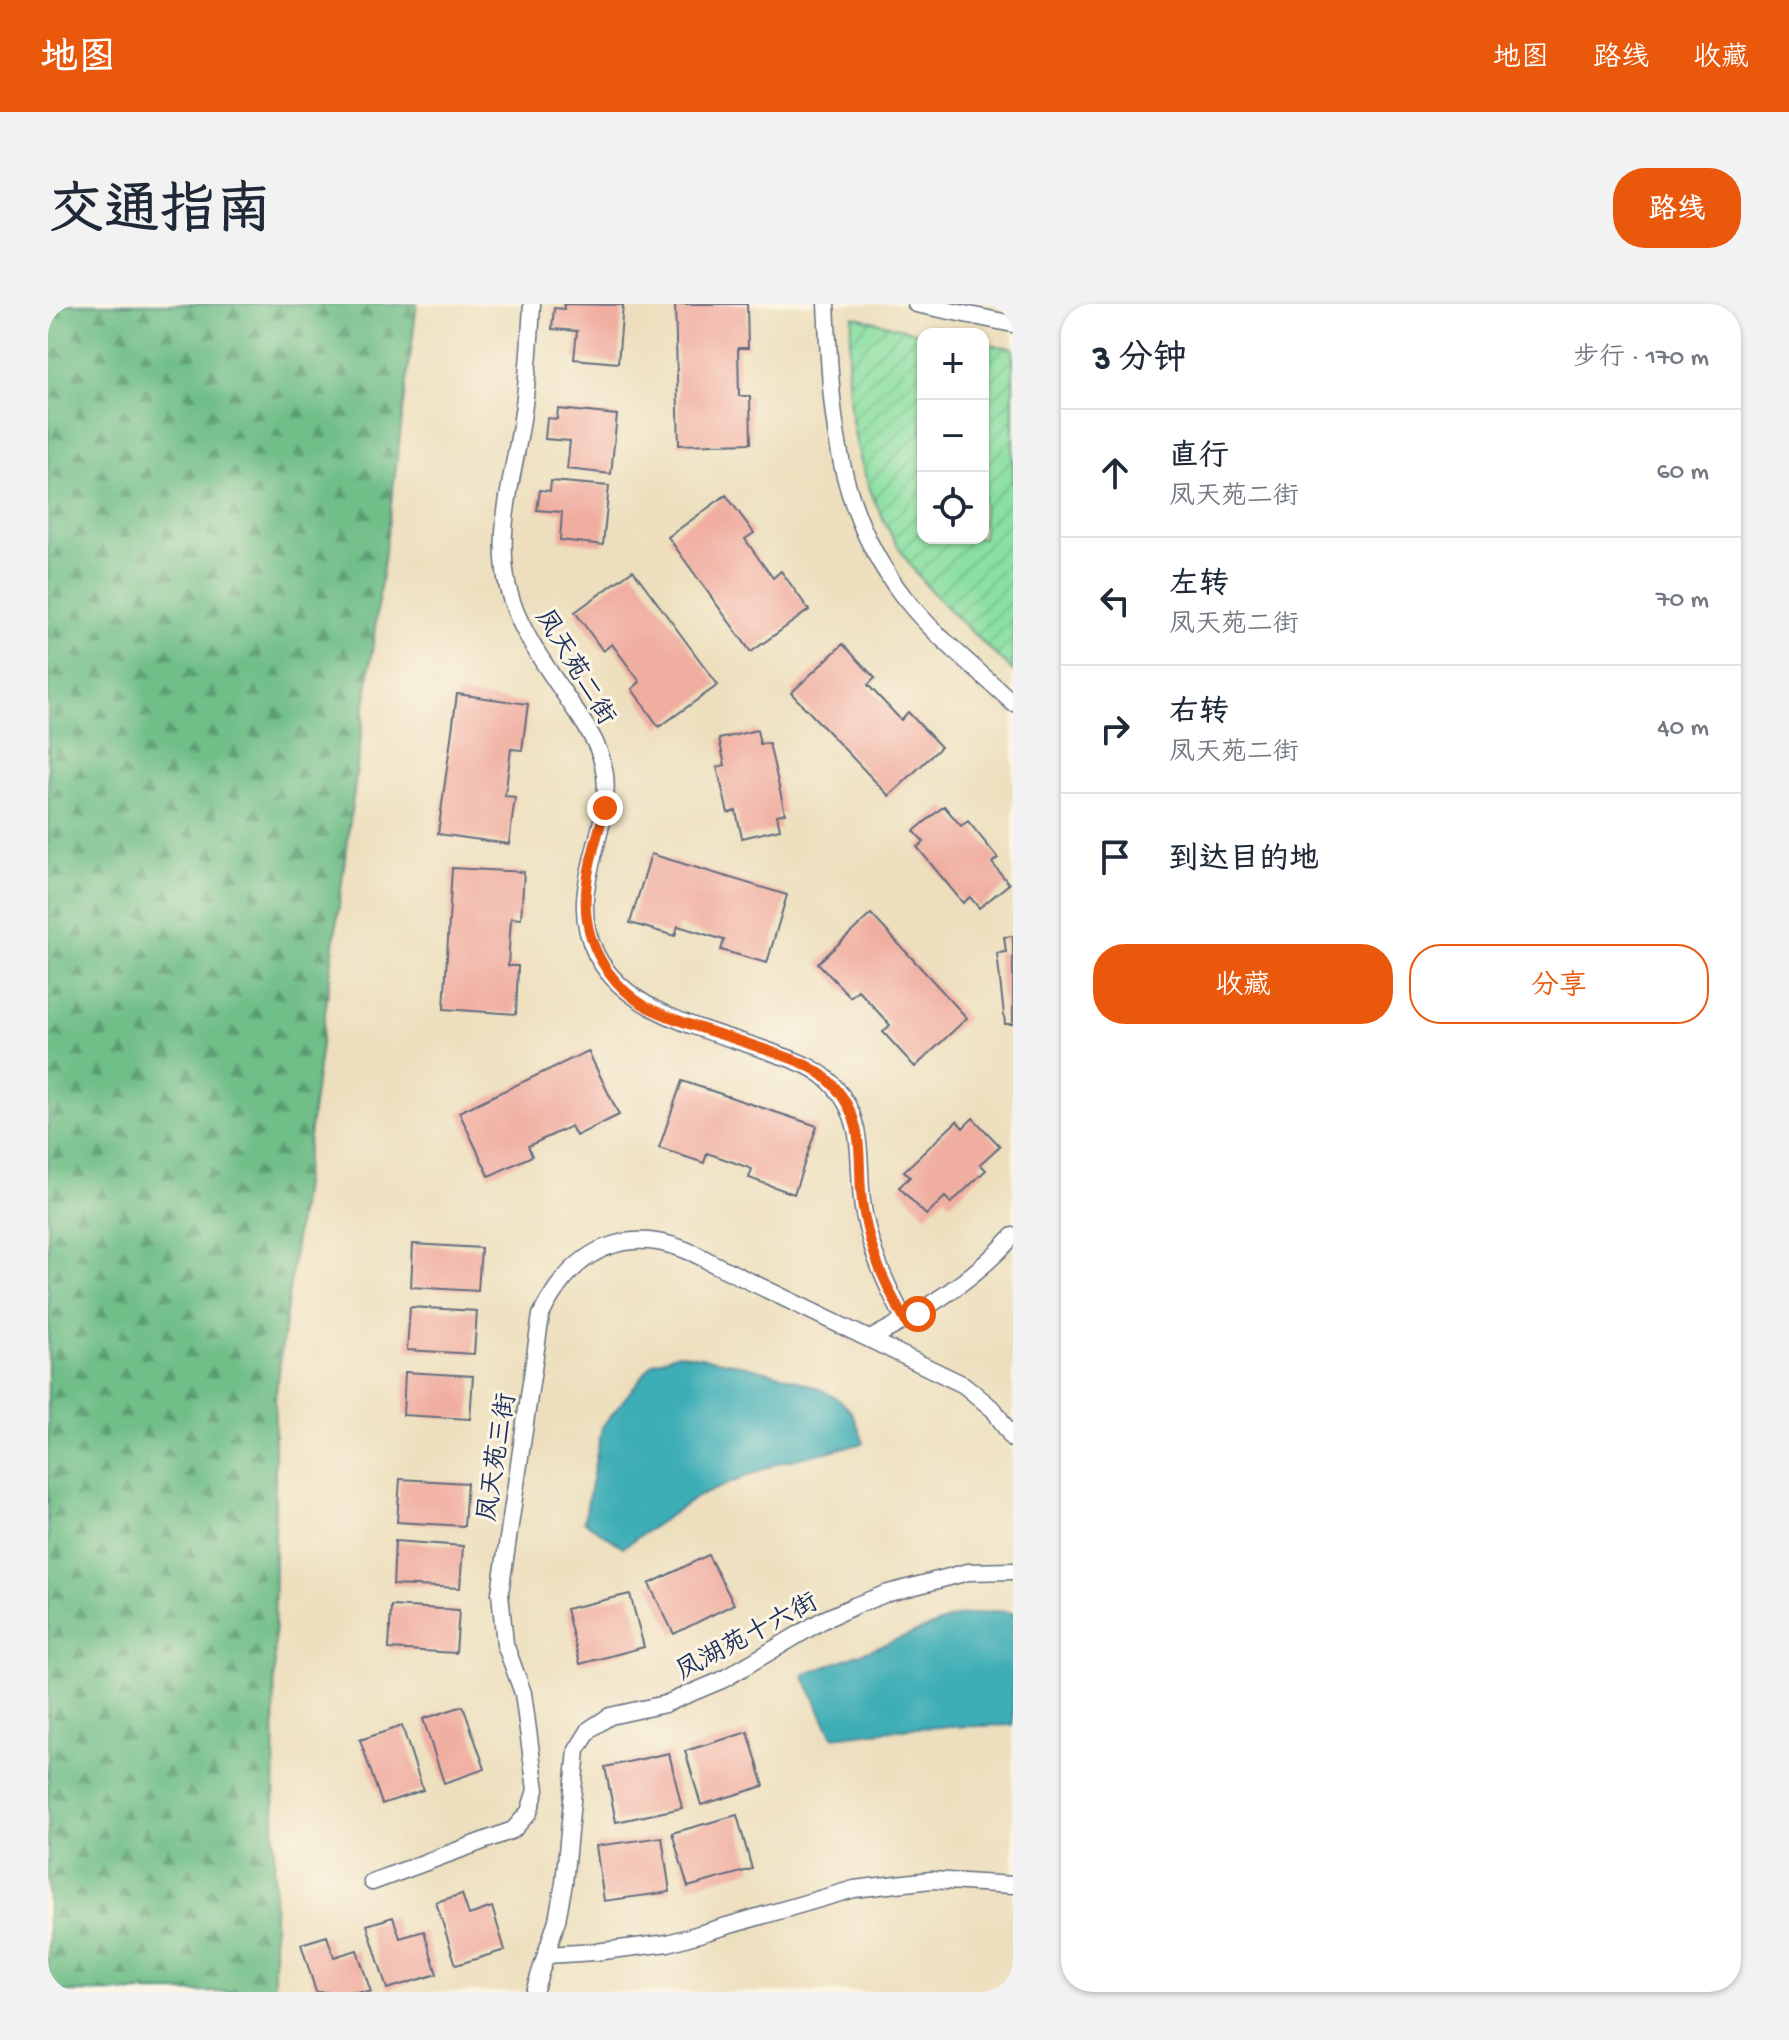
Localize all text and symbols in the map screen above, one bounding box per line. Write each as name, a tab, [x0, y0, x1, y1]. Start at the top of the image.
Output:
text: 地图	[40, 39, 116, 83]
text: 地图	[1493, 43, 1549, 76]
text: 路线	[1593, 43, 1649, 76]
text: 收藏	[1693, 43, 1749, 76]
button: 路线	[1613, 168, 1741, 248]
text: 交通指南	[48, 183, 272, 249]
map controls	[917, 328, 989, 544]
button: +	[917, 328, 989, 400]
text: 3 分钟	[1093, 341, 1187, 381]
text: 步行 · 170 m	[1573, 344, 1709, 375]
button: −	[917, 400, 989, 472]
text: 直行	[1169, 441, 1229, 476]
icon: ahead	[1093, 451, 1137, 495]
text: 60 m	[1656, 458, 1709, 489]
button: locate	[917, 472, 989, 544]
text: 凤天苑二街	[1169, 483, 1299, 514]
text: 左转	[1169, 569, 1229, 604]
icon: left	[1093, 579, 1137, 623]
text: 70 m	[1656, 586, 1709, 617]
street label: 凤天苑二街	[526, 604, 622, 732]
text: 凤天苑二街	[1169, 611, 1299, 642]
text: 右转	[1169, 697, 1229, 732]
icon: right	[1093, 707, 1137, 751]
text: 40 m	[1657, 714, 1709, 745]
text: 凤天苑二街	[1169, 739, 1299, 770]
route end	[587, 790, 623, 826]
icon: arrive	[1093, 835, 1137, 879]
text: 到达目的地	[1169, 844, 1319, 879]
button: 收藏	[1093, 944, 1393, 1024]
button: 分享	[1409, 944, 1709, 1024]
route start	[900, 1296, 936, 1332]
street label: 凤天苑三街	[472, 1391, 525, 1524]
street label: 凤湖苑十六街	[671, 1587, 824, 1689]

